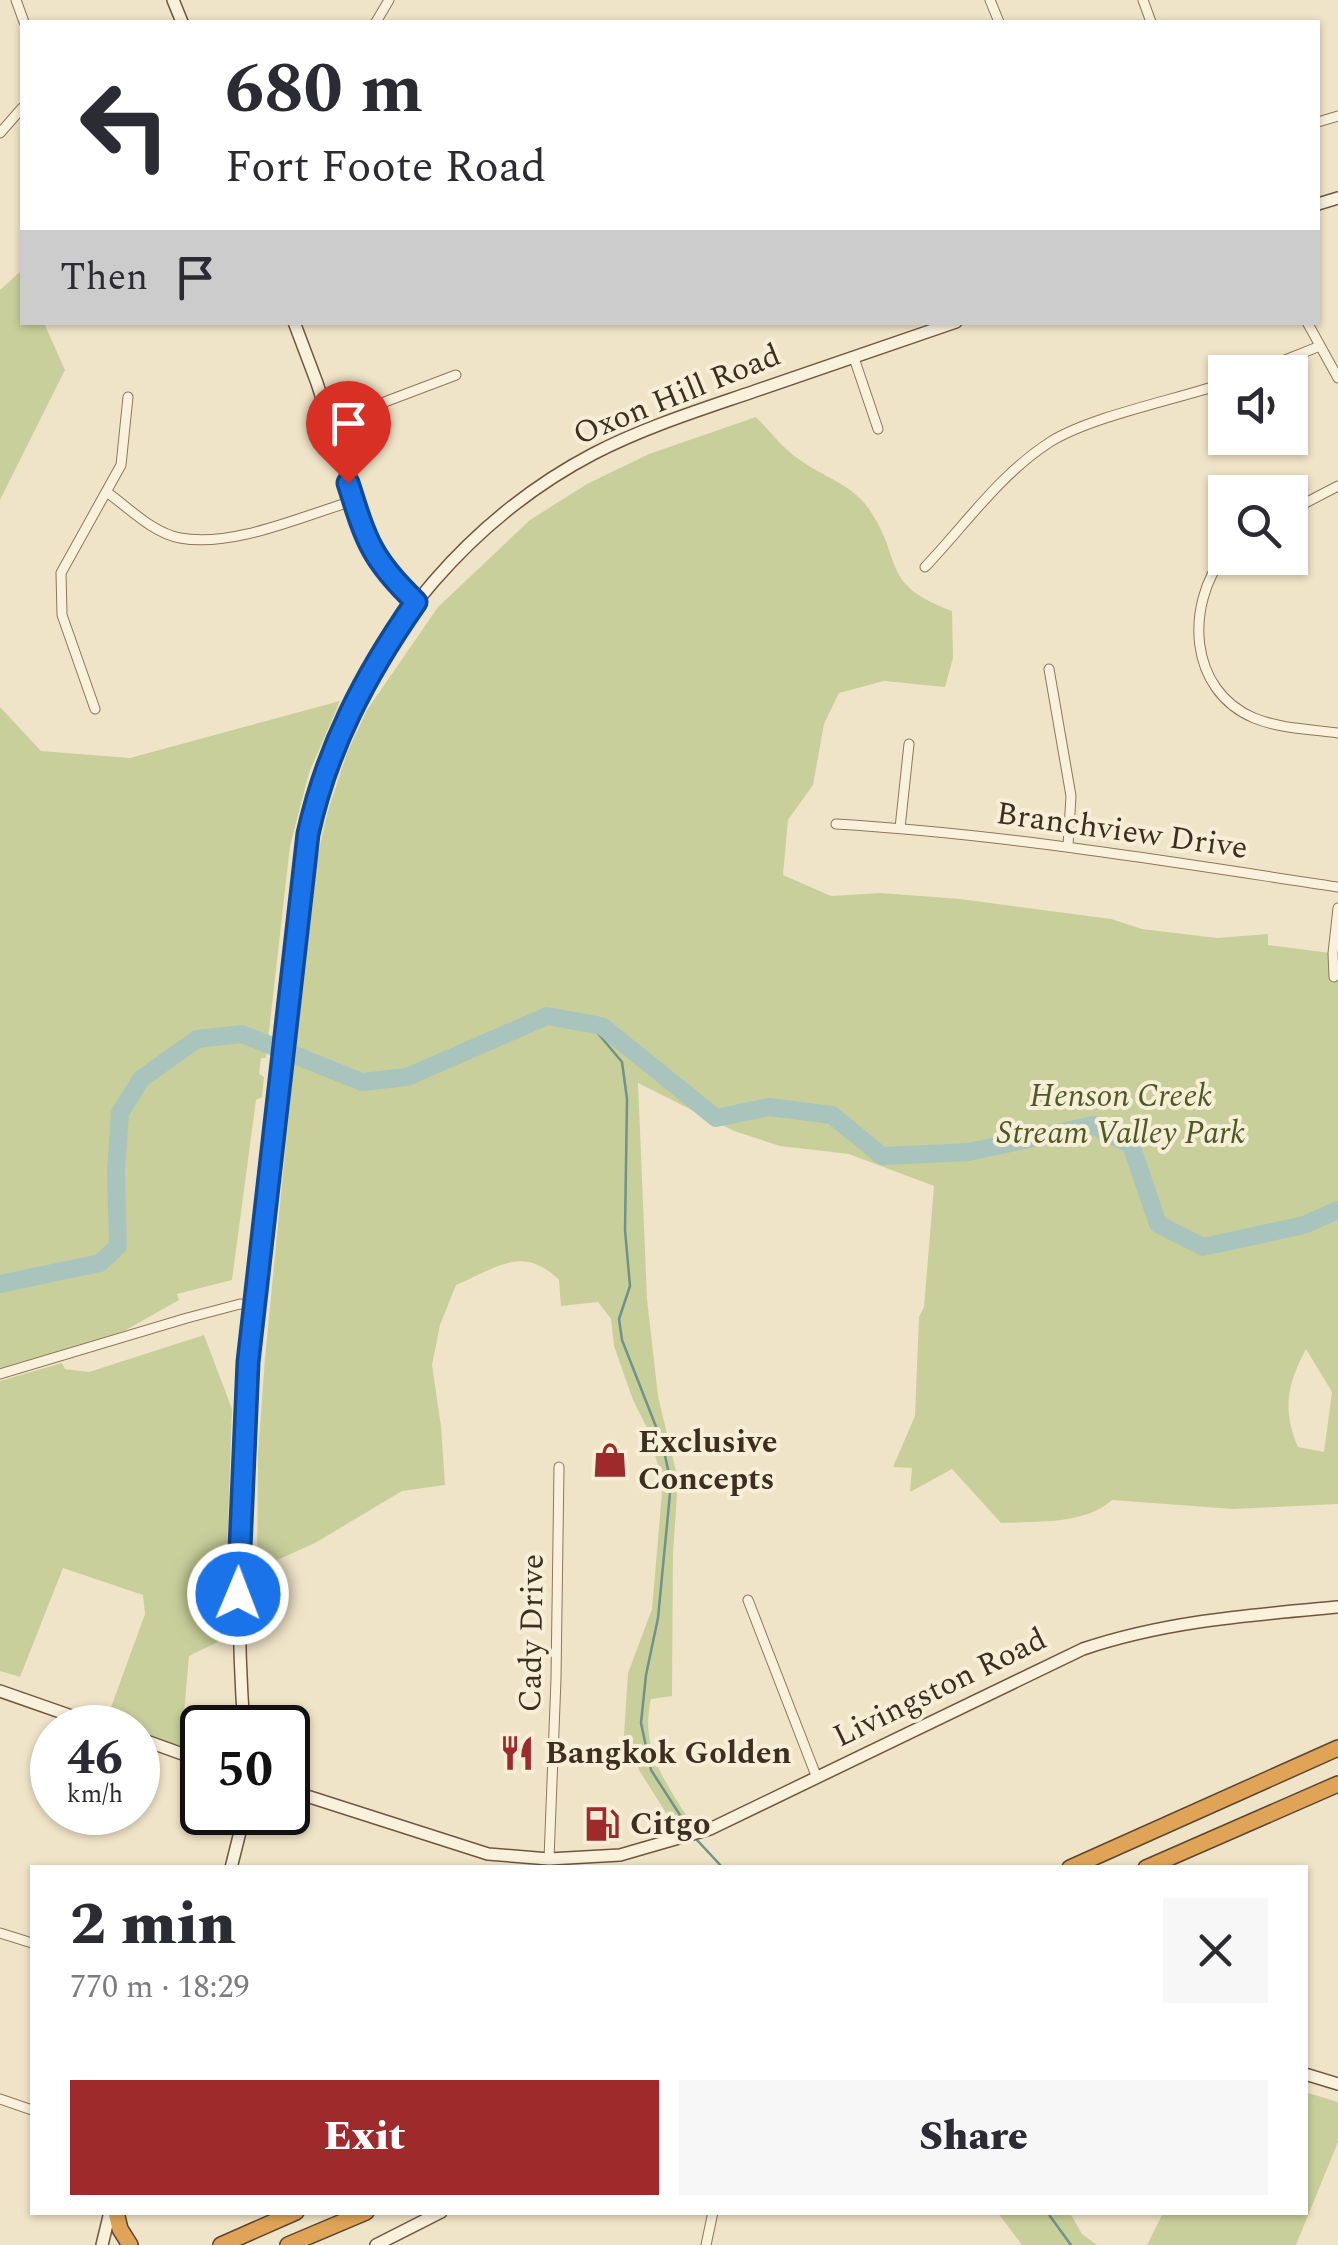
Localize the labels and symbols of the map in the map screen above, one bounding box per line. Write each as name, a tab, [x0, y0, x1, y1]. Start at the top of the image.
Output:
street label: Oxon Hill Road	[566, 331, 788, 459]
pin	[306, 381, 391, 484]
street label: Branchview Drive	[993, 789, 1251, 873]
park label: Henson Creek Stream Valley Park	[997, 1072, 1245, 1158]
place label: Exclusive Concepts	[638, 1418, 778, 1504]
shop icon: Exclusive Concepts	[591, 1441, 629, 1479]
position arrow	[186, 1542, 290, 1646]
street label: Cady Drive	[506, 1553, 558, 1713]
street label: Livingston Road	[825, 1615, 1055, 1761]
speed limit sign: 50	[180, 1705, 310, 1835]
place label: Bangkok Golden	[545, 1729, 792, 1778]
restaurant icon: Bangkok Golden	[498, 1734, 536, 1772]
place label: Citgo	[630, 1800, 710, 1849]
fuel station icon: Citgo	[583, 1805, 621, 1843]

